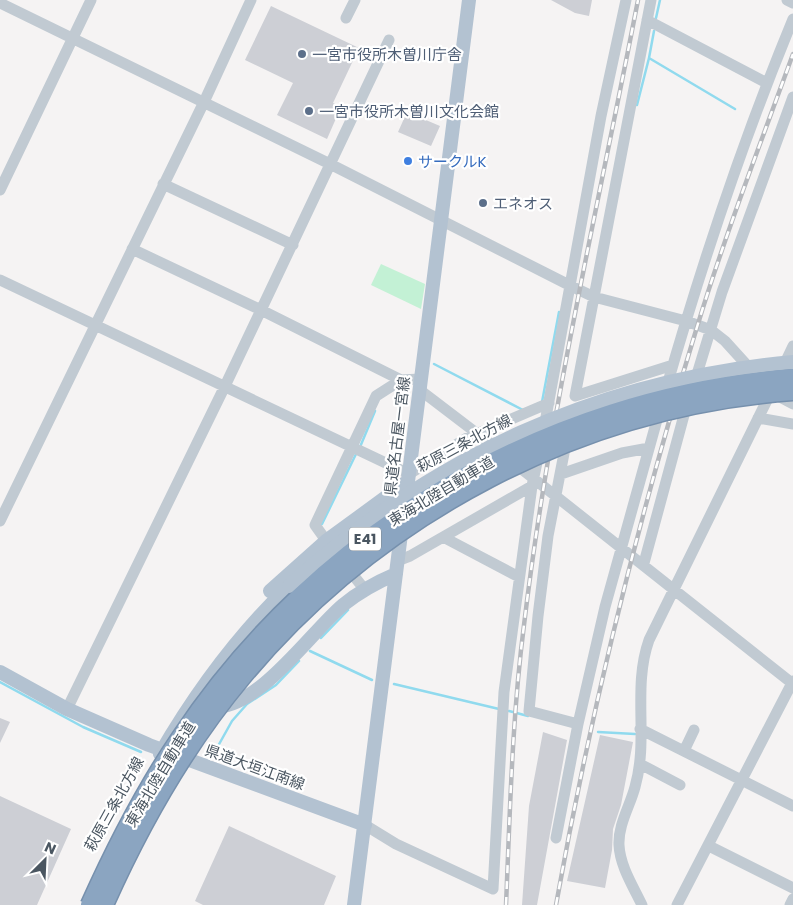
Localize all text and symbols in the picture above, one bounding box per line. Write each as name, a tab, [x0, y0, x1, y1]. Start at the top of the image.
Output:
place label: 一宮市役所木曽川庁舎	[312, 44, 462, 65]
marker: 一宮市役所木曽川庁舎	[296, 48, 308, 60]
place label: 一宮市役所木曽川文化会館	[319, 101, 499, 122]
marker: 一宮市役所木曽川文化会館	[303, 105, 315, 117]
place label: サークルK	[418, 151, 487, 172]
marker: サークルK	[402, 155, 414, 167]
place label: エネオス	[493, 193, 553, 214]
marker: エネオス	[477, 197, 489, 209]
street label: 県道名古屋一宮線	[379, 375, 415, 497]
street label: 萩原三条北方線	[413, 409, 515, 477]
street label: 東海北陸自動車道	[384, 451, 498, 531]
road number: E41	[349, 528, 381, 550]
street label: 東海北陸自動車道	[120, 717, 200, 831]
street label: 県道大垣江南線	[202, 739, 308, 795]
street label: 萩原三条北方線	[79, 753, 149, 855]
north arrow	[20, 835, 70, 885]
text: N	[41, 837, 59, 859]

